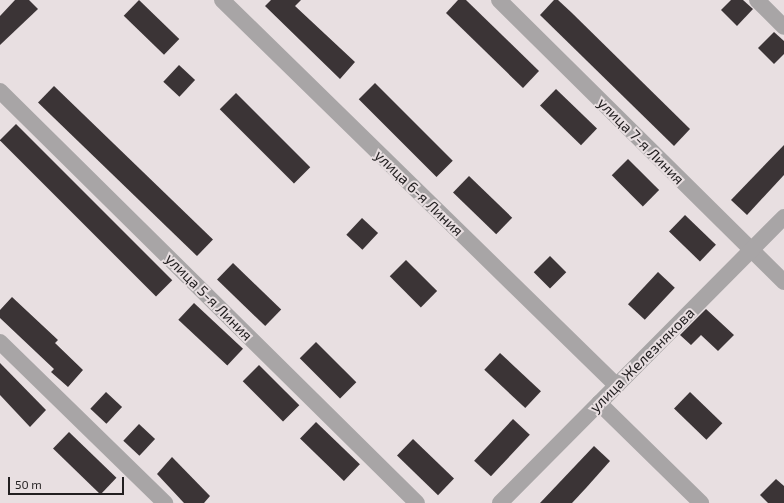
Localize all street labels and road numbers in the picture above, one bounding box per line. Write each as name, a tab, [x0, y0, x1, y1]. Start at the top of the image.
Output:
street label: улица 7-я Линия	[594, 94, 688, 188]
street label: улица 6-я Линия	[371, 146, 467, 240]
street label: улица 5-я Линия	[162, 250, 256, 344]
street label: улица Железнякова	[586, 304, 698, 416]

